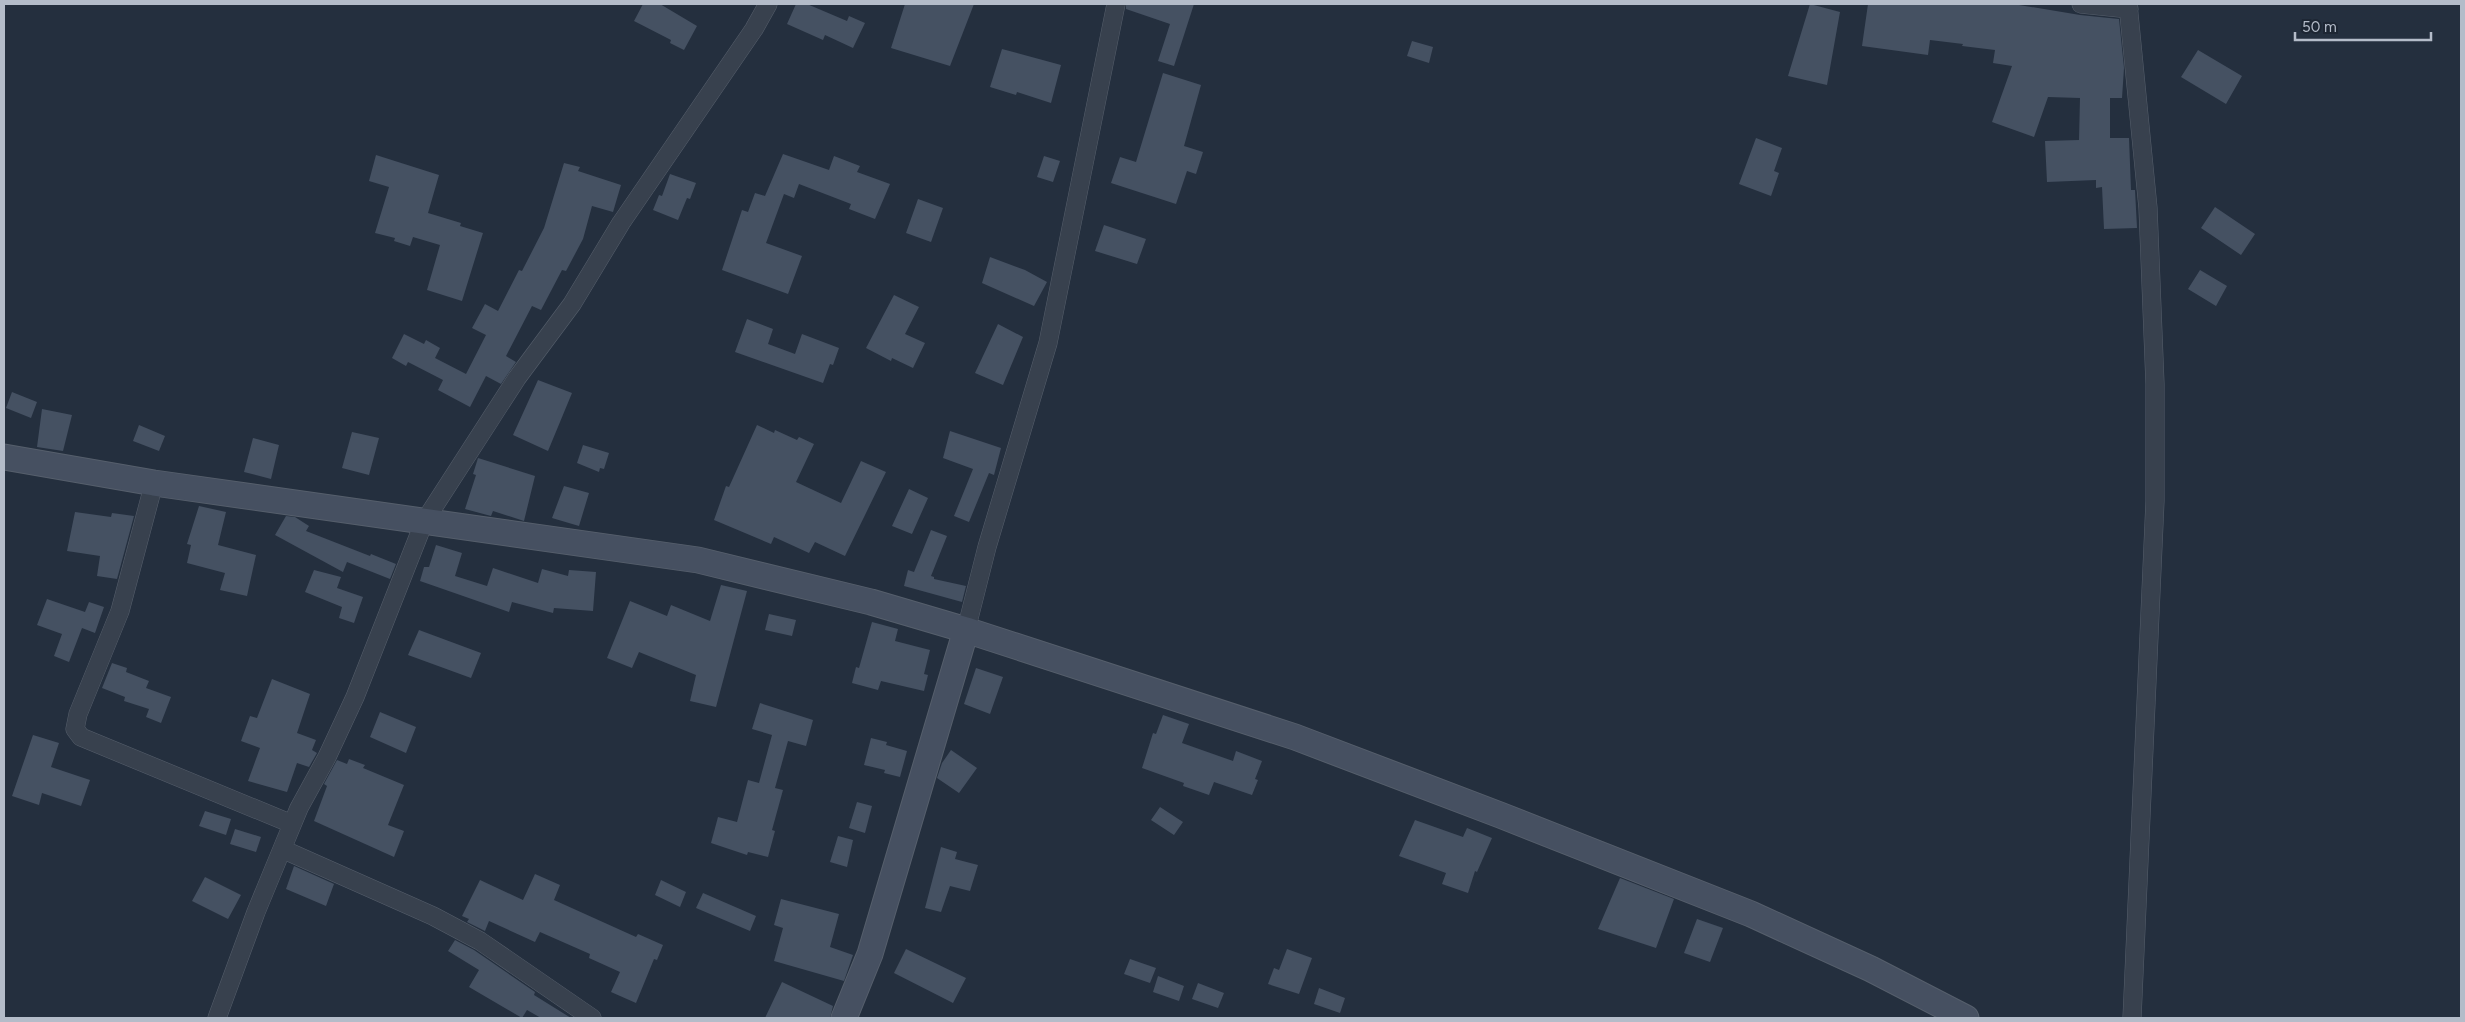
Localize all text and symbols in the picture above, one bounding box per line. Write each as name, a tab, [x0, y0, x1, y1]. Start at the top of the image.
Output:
scale bar	[2295, 10, 2431, 42]
text: 50 m	[2302, 18, 2337, 36]

